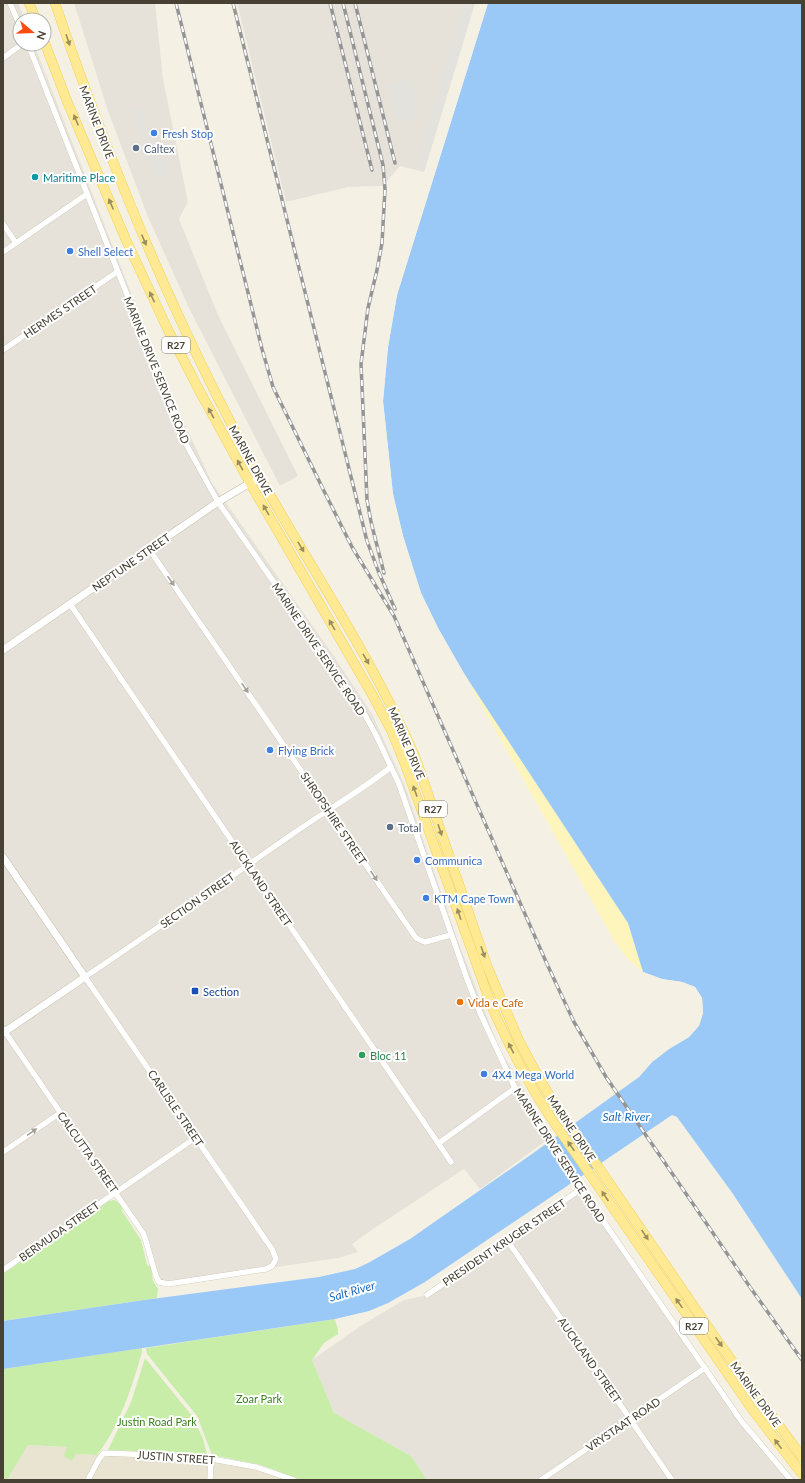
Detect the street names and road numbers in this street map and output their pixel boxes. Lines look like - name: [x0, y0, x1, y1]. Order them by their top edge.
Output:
- street label: MARINE DRIVE: [77, 84, 117, 160]
- street label: HERMES STREET: [21, 281, 100, 340]
- street label: MARINE DRIVE SERVICE ROAD: [121, 295, 193, 445]
- road number: R27: [162, 337, 190, 353]
- street label: MARINE DRIVE: [227, 423, 275, 497]
- street label: NEPTUNE STREET: [90, 530, 173, 594]
- street label: MARINE DRIVE SERVICE ROAD: [270, 580, 368, 718]
- street label: MARINE DRIVE: [386, 705, 428, 781]
- street label: SHROPSHIRE STREET: [298, 769, 370, 867]
- road number: R27: [419, 801, 447, 817]
- street label: AUCKLAND STREET: [227, 837, 295, 929]
- street label: SECTION STREET: [157, 869, 237, 930]
- street label: CARLISLE STREET: [146, 1067, 207, 1149]
- street label: MARINE DRIVE SERVICE ROAD: [512, 1085, 608, 1225]
- street label: MARINE DRIVE: [545, 1092, 599, 1164]
- street label: CALCUTTA STREET: [55, 1109, 121, 1196]
- street label: PRESIDENT KRUGER STREET: [440, 1196, 569, 1288]
- street label: BERMUDA STREET: [16, 1198, 102, 1264]
- street label: AUCKLAND STREET: [556, 1315, 625, 1406]
- road number: R27: [680, 1318, 708, 1334]
- street label: MARINE DRIVE: [728, 1359, 784, 1429]
- street label: VRYSTAAT ROAD: [583, 1394, 663, 1454]
- street label: JUSTIN STREET: [137, 1448, 216, 1466]

